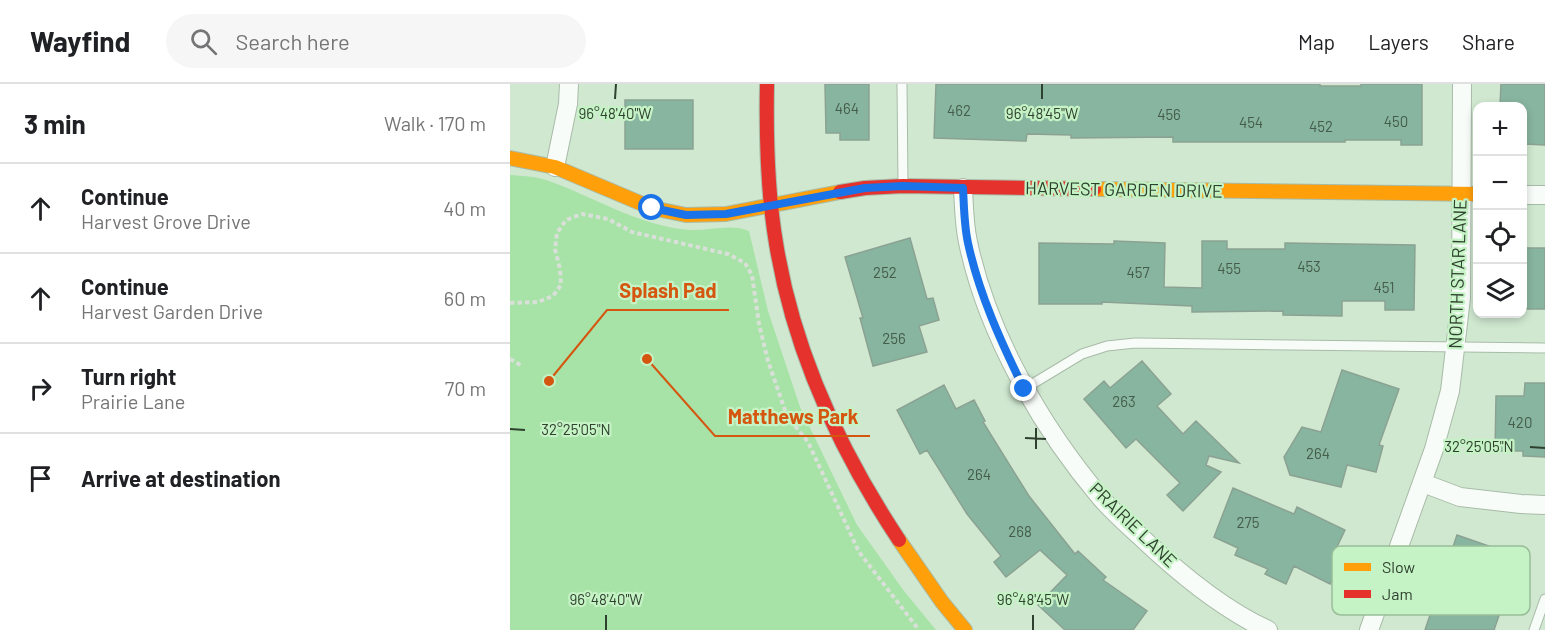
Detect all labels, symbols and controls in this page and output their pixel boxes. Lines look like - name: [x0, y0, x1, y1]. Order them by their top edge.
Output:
- search box: [166, 14, 586, 68]
- text: Wayfind: [30, 24, 130, 58]
- icon: search: [187, 25, 220, 58]
- text: Search here: [235, 28, 350, 54]
- text: Map: [1298, 29, 1335, 54]
- text: Layers: [1368, 29, 1429, 54]
- text: Share: [1462, 29, 1515, 54]
- house number: 464: [835, 99, 859, 117]
- house number: 462: [947, 101, 971, 119]
- map controls: [1473, 102, 1527, 318]
- button: +: [1473, 102, 1527, 156]
- text: 96°48'40"W: [578, 104, 652, 122]
- text: 96°48'45"W: [1006, 104, 1078, 122]
- house number: 456: [1157, 105, 1181, 123]
- text: 3 min: [24, 108, 86, 139]
- text: Walk · 170 m: [384, 111, 486, 135]
- house number: 450: [1384, 112, 1408, 130]
- house number: 454: [1239, 113, 1263, 131]
- house number: 452: [1309, 117, 1333, 135]
- button: −: [1473, 156, 1527, 210]
- street label: HARVEST GARDEN DRIVE: [1025, 176, 1223, 202]
- text: Continue: [81, 183, 169, 209]
- icon: ahead: [24, 192, 57, 225]
- route start: [638, 194, 664, 220]
- text: 40 m: [443, 196, 486, 220]
- street label: NORTH STAR LANE: [1443, 199, 1471, 349]
- text: Harvest Grove Drive: [81, 209, 251, 233]
- button: locate: [1473, 210, 1527, 264]
- house number: 453: [1297, 257, 1321, 275]
- house number: 455: [1217, 259, 1241, 277]
- house number: 252: [873, 263, 897, 281]
- house number: 457: [1126, 263, 1150, 281]
- button: layers: [1473, 264, 1527, 318]
- callout: Splash Pad: [607, 272, 729, 310]
- text: Continue: [81, 273, 169, 299]
- text: Splash Pad: [619, 278, 717, 302]
- house number: 451: [1374, 278, 1394, 296]
- icon: ahead: [24, 282, 57, 315]
- text: 60 m: [444, 286, 486, 310]
- text: Harvest Garden Drive: [81, 299, 263, 323]
- house number: 256: [882, 329, 906, 347]
- text: Turn right: [81, 363, 176, 389]
- icon: right: [24, 372, 57, 405]
- route end: [1010, 375, 1036, 401]
- text: 70 m: [445, 376, 486, 400]
- text: Prairie Lane: [81, 389, 185, 413]
- house number: 263: [1112, 392, 1136, 410]
- callout: Matthews Park: [715, 398, 870, 436]
- text: Matthews Park: [728, 404, 859, 428]
- house number: 420: [1508, 413, 1532, 431]
- text: 32°25'05"N: [541, 420, 611, 438]
- text: 32°25'05"N: [1444, 437, 1514, 455]
- house number: 264: [1306, 444, 1330, 462]
- icon: arrive: [24, 462, 57, 495]
- text: Arrive at destination: [81, 465, 280, 491]
- house number: 264: [967, 465, 991, 483]
- street label: PRAIRIE LANE: [1085, 477, 1182, 571]
- house number: 275: [1237, 513, 1259, 531]
- house number: 268: [1008, 522, 1032, 540]
- legend: [1332, 546, 1530, 615]
- text: Slow: [1382, 557, 1415, 576]
- text: Jam: [1382, 584, 1413, 603]
- text: 96°48'40"W: [569, 590, 643, 608]
- text: 96°48'45"W: [997, 590, 1069, 608]

